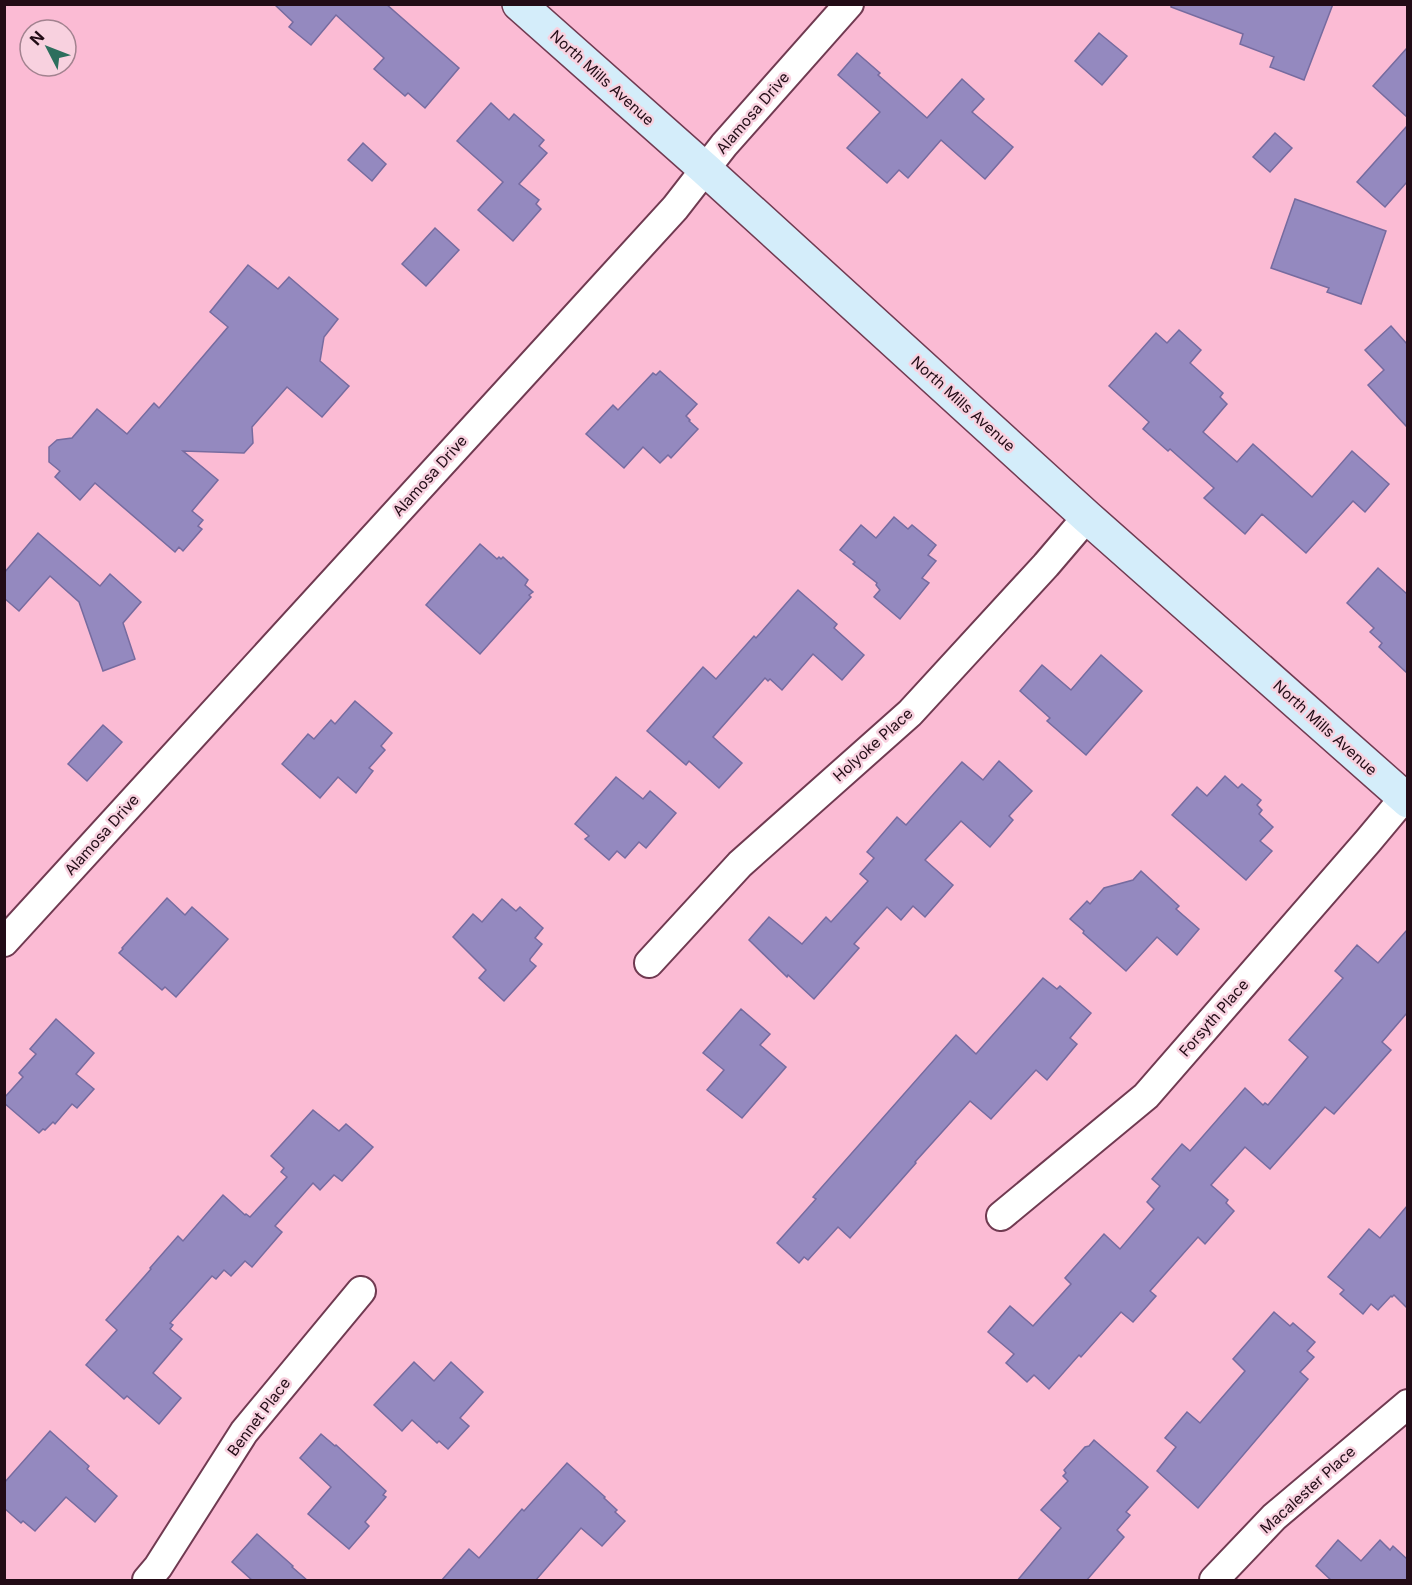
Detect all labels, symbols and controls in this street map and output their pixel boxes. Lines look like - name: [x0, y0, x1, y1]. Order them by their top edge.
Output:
- north arrow: [18, 18, 78, 78]
- street label: North Mills Avenue: [546, 26, 658, 129]
- text: N: [25, 27, 48, 49]
- street label: Alamosa Drive: [712, 68, 793, 158]
- street label: North Mills Avenue: [907, 352, 1019, 455]
- street label: Alamosa Drive: [388, 431, 471, 520]
- street label: North Mills Avenue: [1269, 676, 1381, 779]
- street label: Holyoke Place: [829, 704, 916, 785]
- street label: Alamosa Drive: [60, 790, 143, 879]
- street label: Forsyth Place: [1175, 975, 1252, 1060]
- street label: Bennet Place: [223, 1374, 294, 1460]
- street label: Macalester Place: [1256, 1442, 1359, 1537]

